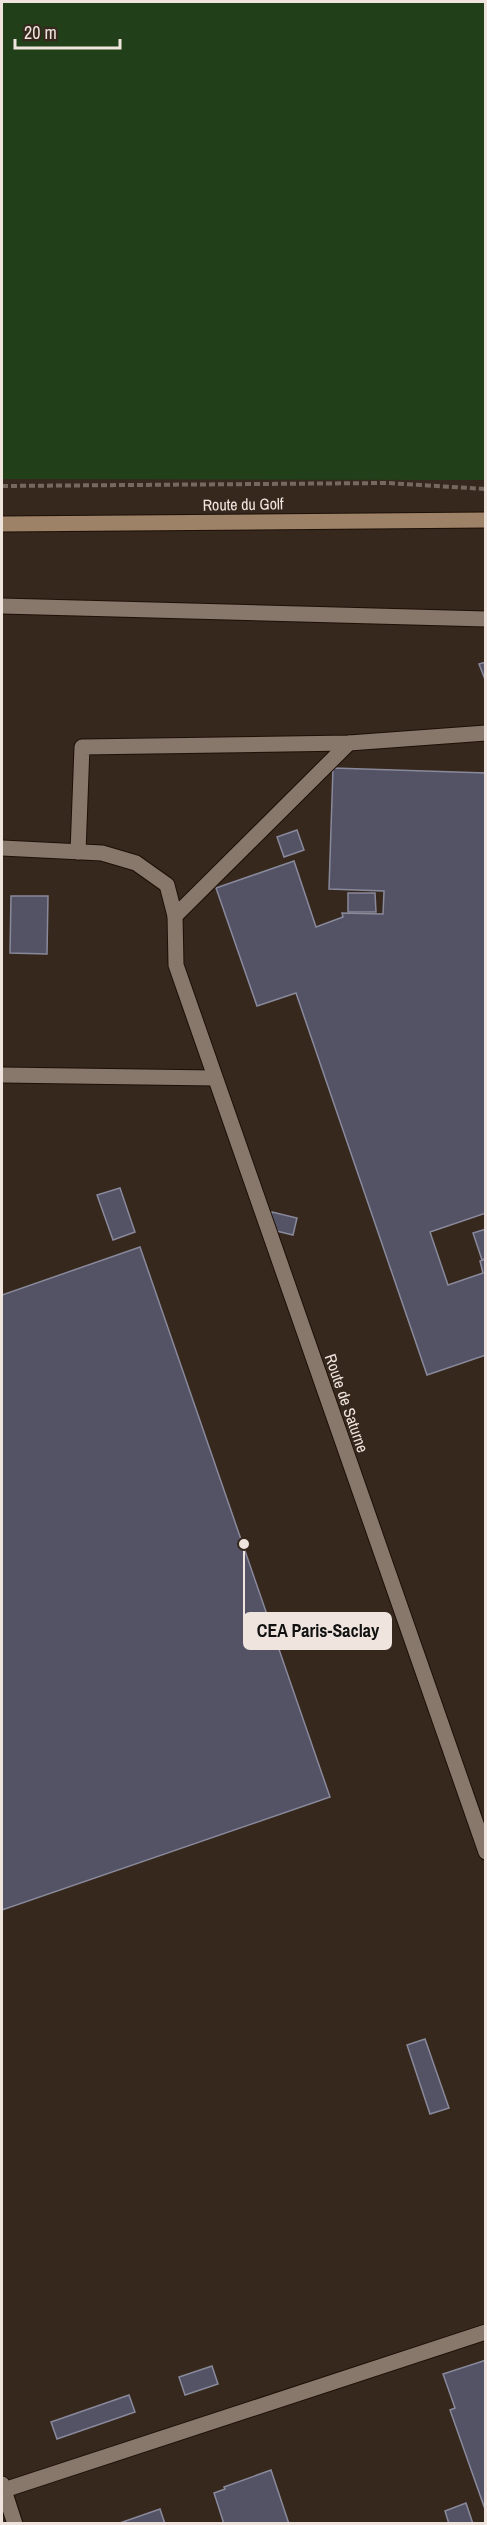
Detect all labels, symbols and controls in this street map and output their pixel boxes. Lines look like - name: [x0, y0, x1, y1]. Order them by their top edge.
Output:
- scale bar: [15, 12, 120, 50]
- text: 20 m: [24, 20, 57, 45]
- street label: Route du Golf: [202, 492, 284, 516]
- street label: Route de Saturne: [320, 1351, 374, 1455]
- callout: CEA Paris-Saclay: [244, 1613, 391, 1649]
- text: CEA Paris-Saclay: [257, 1618, 380, 1643]

